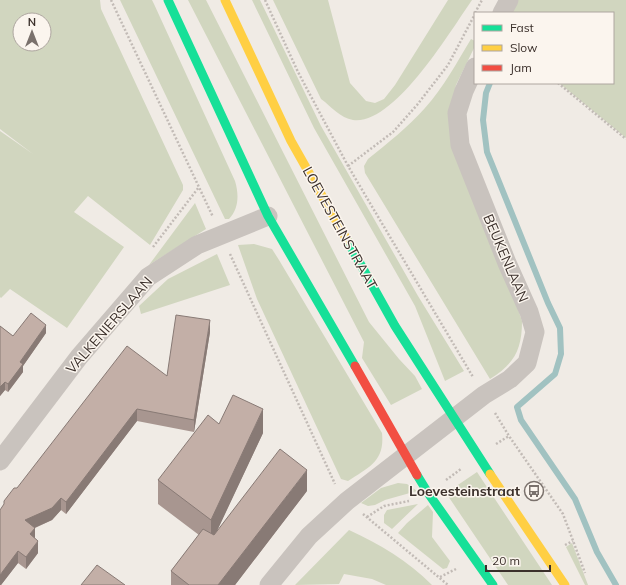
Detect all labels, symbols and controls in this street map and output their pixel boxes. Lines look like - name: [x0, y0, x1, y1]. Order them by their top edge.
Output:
- north arrow: [12, 12, 52, 52]
- legend: [474, 12, 614, 84]
- text: N: [28, 15, 36, 29]
- text: Fast: [510, 20, 534, 35]
- text: Slow: [510, 40, 538, 55]
- text: Jam: [510, 60, 532, 75]
- street label: LOEVESTEINSTRAAT: [299, 163, 382, 293]
- street label: BEUKENLAAN: [479, 211, 533, 305]
- street label: VALKENIERSLAAN: [62, 273, 156, 377]
- bus stop icon: Loevesteinstraat: [523, 480, 545, 502]
- place label: Loevesteinstraat: [409, 482, 521, 500]
- scale bar: [486, 547, 550, 573]
- text: 20 m: [492, 553, 520, 568]

